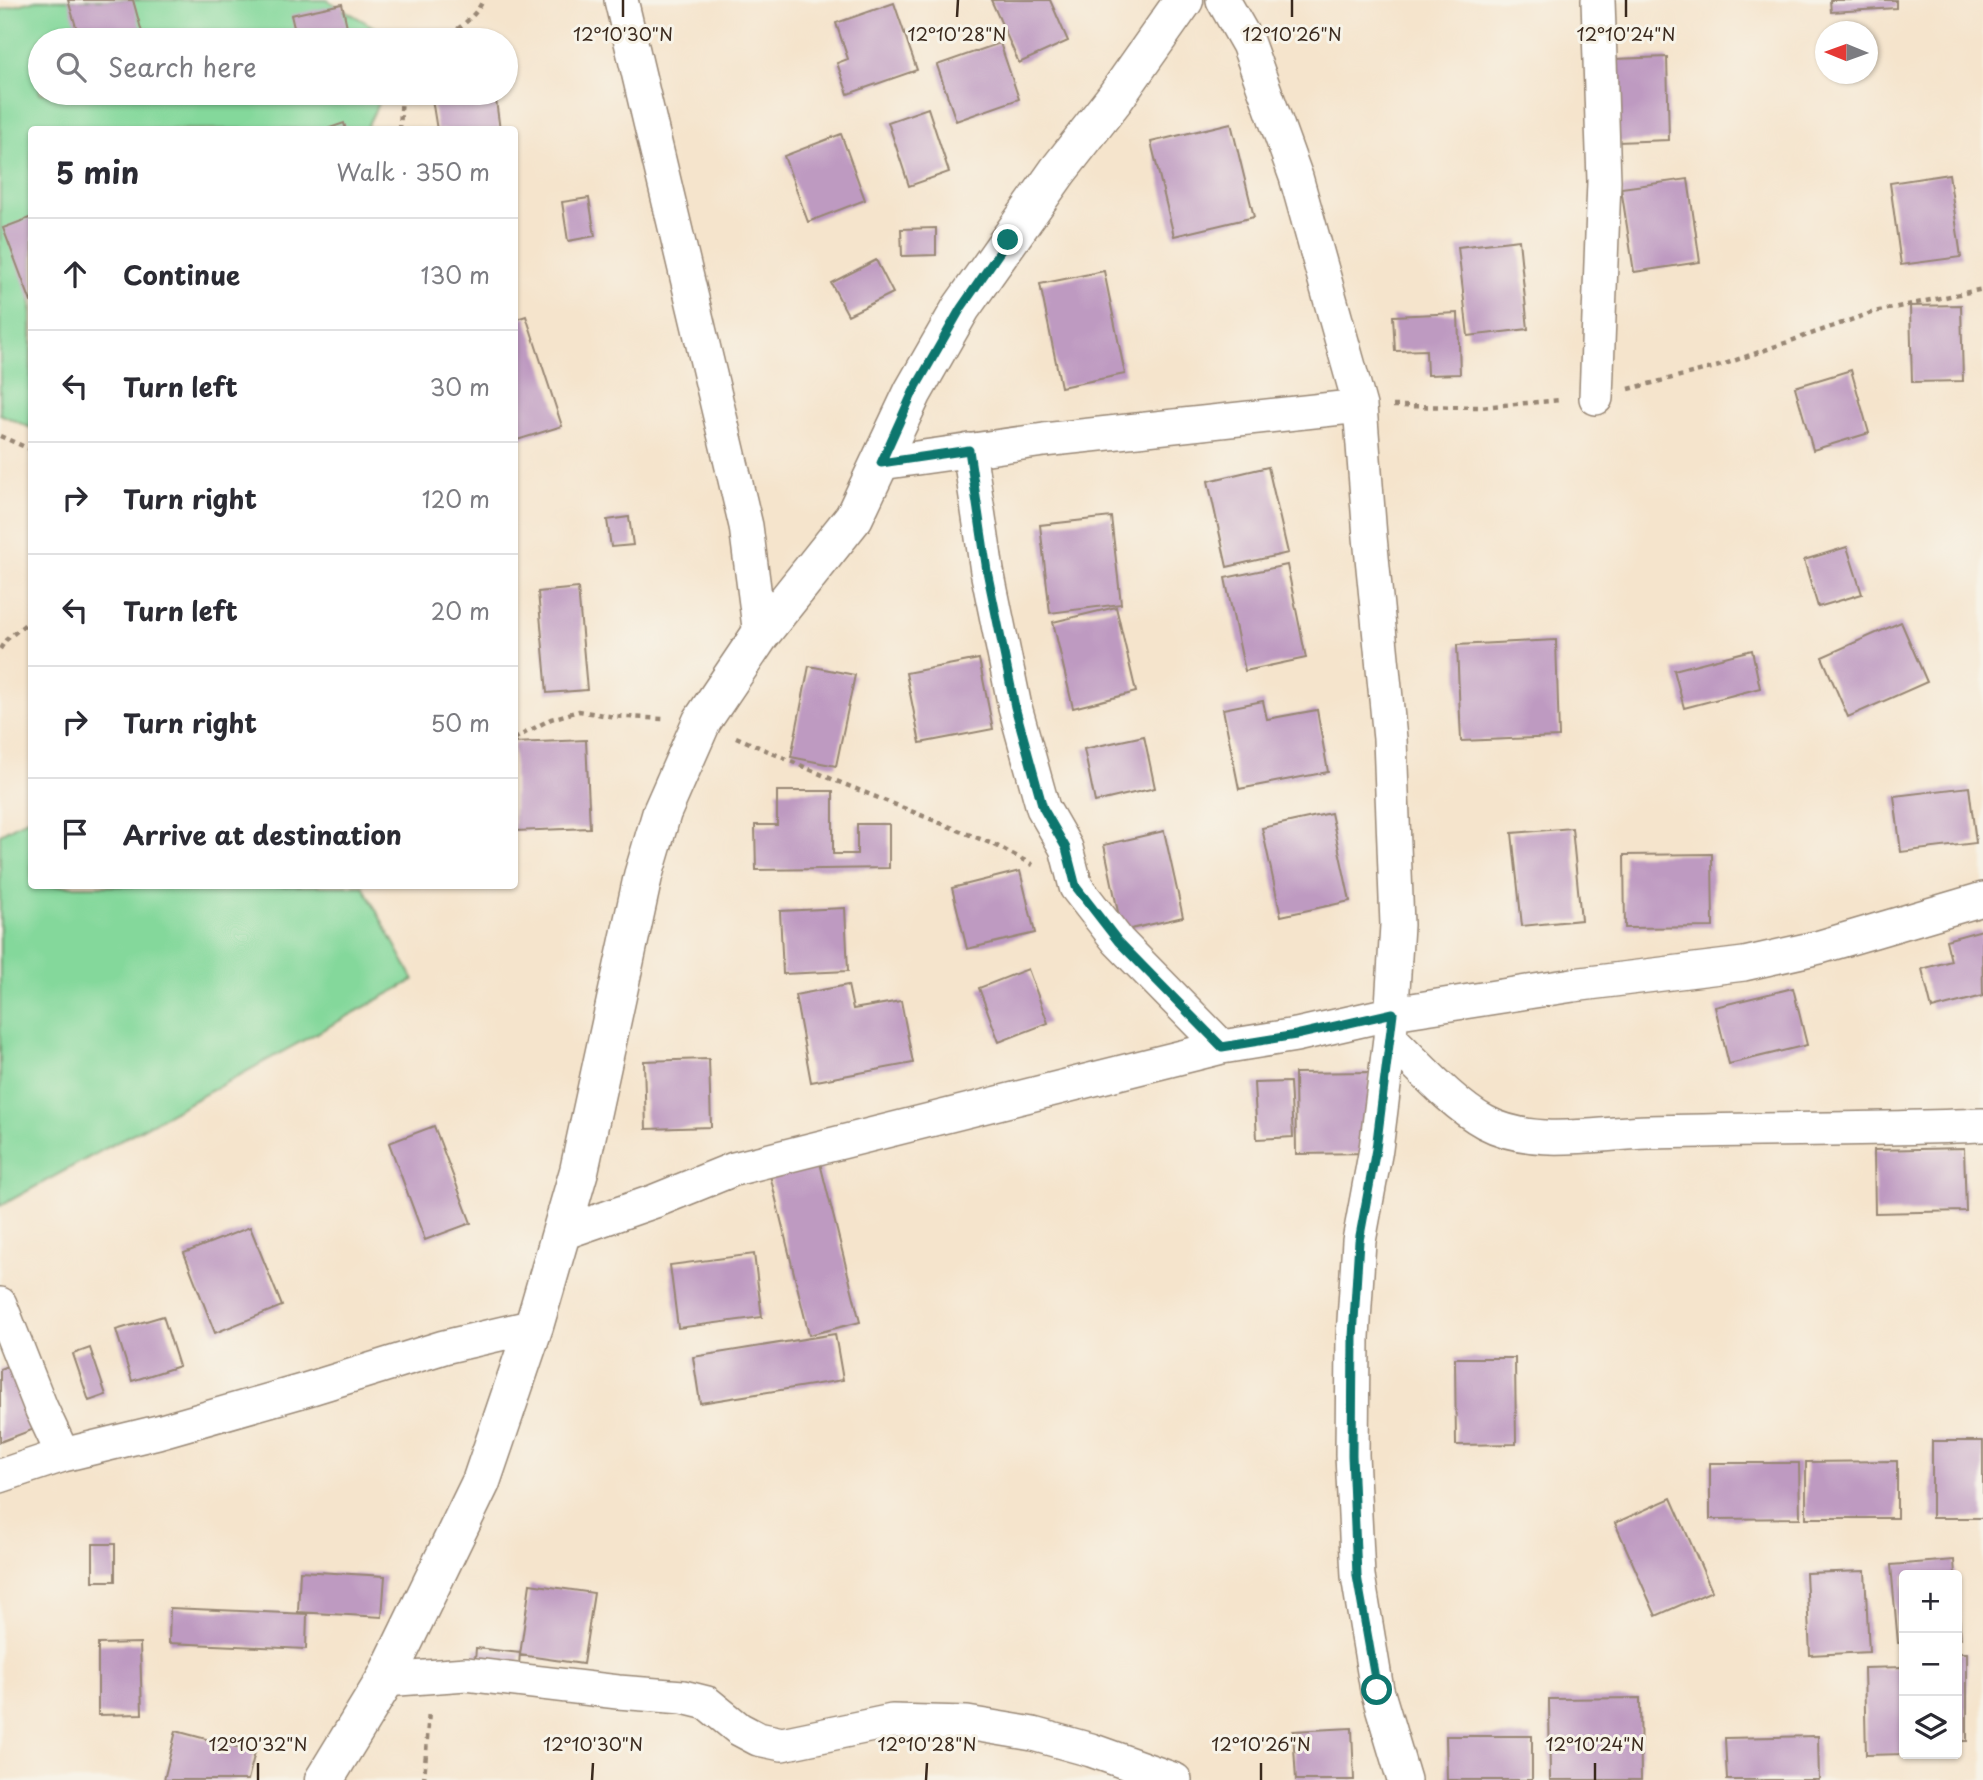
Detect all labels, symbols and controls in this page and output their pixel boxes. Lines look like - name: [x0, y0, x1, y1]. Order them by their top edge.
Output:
- text: 12°10'30"N: [573, 20, 673, 47]
- text: 12°10'28"N: [907, 20, 1007, 47]
- text: 12°10'26"N: [1242, 20, 1342, 47]
- text: 12°10'24"N: [1576, 20, 1676, 47]
- north arrow: [1815, 21, 1878, 84]
- search box: [28, 28, 518, 105]
- text: Search here: [108, 47, 257, 86]
- icon: search: [52, 48, 90, 86]
- text: 5 min: [56, 149, 139, 194]
- text: Walk · 350 m: [337, 154, 490, 189]
- route end: [992, 224, 1023, 255]
- icon: ahead: [56, 255, 94, 293]
- text: Continue: [123, 255, 240, 294]
- text: 130 m: [420, 257, 490, 292]
- icon: left: [56, 367, 94, 405]
- text: Turn left: [123, 367, 238, 406]
- text: 30 m: [429, 369, 490, 404]
- icon: right: [56, 479, 94, 517]
- text: Turn right: [123, 479, 257, 518]
- text: 120 m: [422, 481, 490, 516]
- icon: left: [56, 591, 94, 629]
- text: Turn left: [123, 591, 238, 630]
- text: 20 m: [431, 593, 490, 628]
- icon: right: [56, 703, 94, 741]
- text: Turn right: [123, 703, 257, 742]
- text: 50 m: [430, 705, 490, 740]
- icon: arrive: [56, 815, 94, 853]
- text: Arrive at destination: [123, 815, 402, 854]
- map controls: [1899, 1570, 1962, 1759]
- button: +: [1899, 1570, 1962, 1633]
- button: −: [1899, 1633, 1962, 1696]
- route start: [1361, 1674, 1392, 1705]
- button: layers: [1899, 1696, 1962, 1759]
- text: 12°10'32"N: [208, 1730, 308, 1757]
- text: 12°10'30"N: [543, 1730, 643, 1757]
- text: 12°10'28"N: [877, 1730, 977, 1757]
- text: 12°10'26"N: [1211, 1730, 1311, 1757]
- text: 12°10'24"N: [1545, 1730, 1645, 1757]

